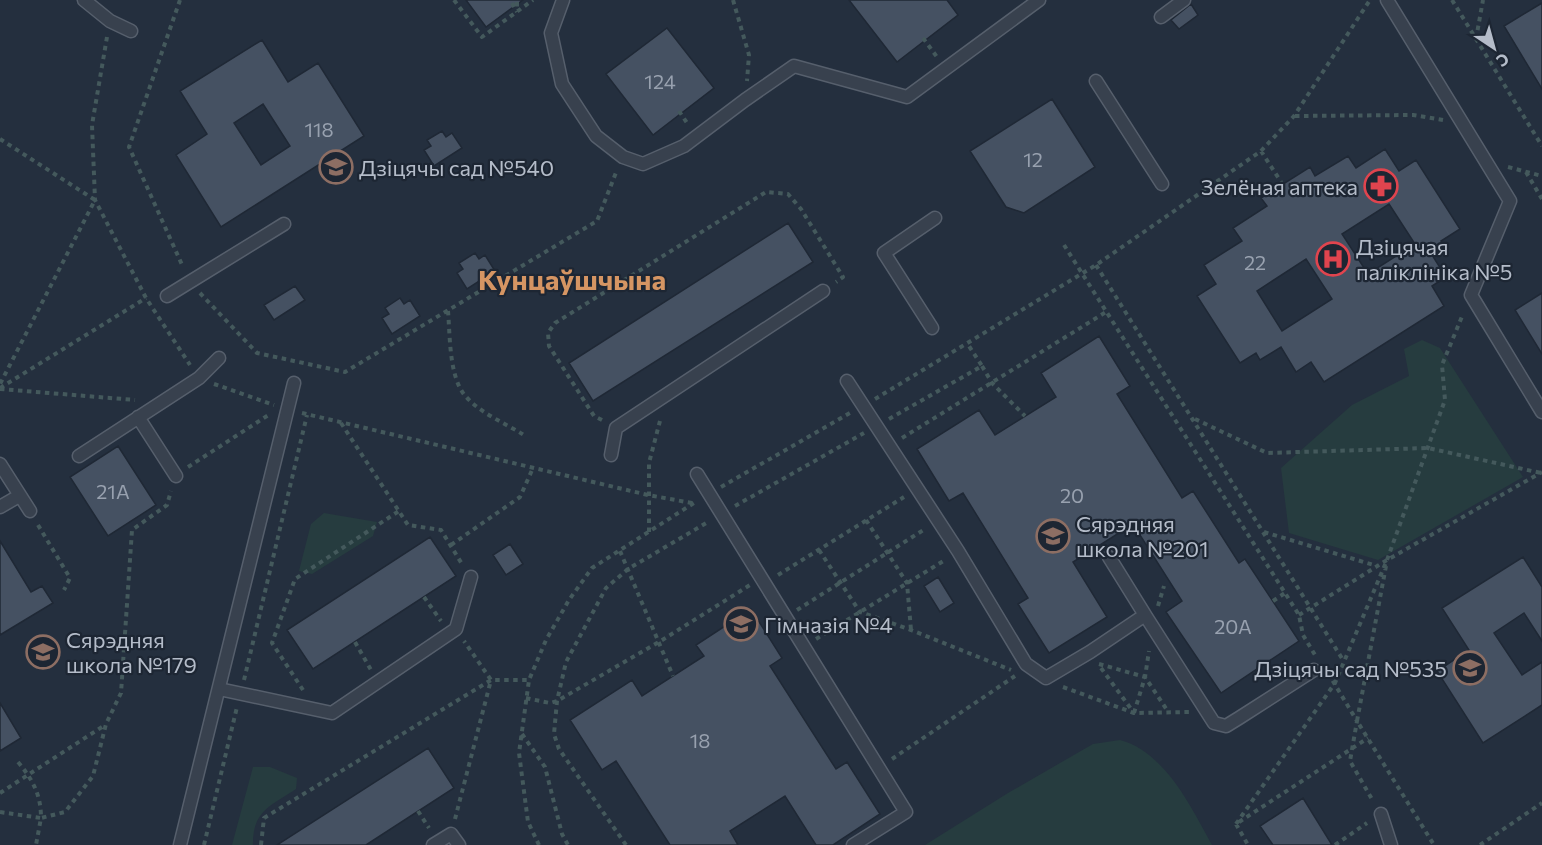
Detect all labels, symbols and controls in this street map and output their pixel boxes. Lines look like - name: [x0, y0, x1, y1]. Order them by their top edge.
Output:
- north arrow: [1464, 18, 1524, 78]
- text: С: [1493, 50, 1513, 71]
- house number: 124: [644, 69, 676, 93]
- house number: 118: [304, 117, 334, 141]
- house number: 12: [1023, 147, 1043, 171]
- school or university icon: Дзіцячы сад №540: [318, 149, 354, 185]
- place label: Дзіцячы сад №540: [359, 154, 554, 181]
- pharmacy icon: Зелёная аптека: [1363, 168, 1399, 204]
- place label: Зелёная аптека: [1201, 173, 1358, 200]
- place label: Дзіцячая паліклініка №5: [1356, 233, 1512, 285]
- hospital icon: Дзіцячая паліклініка №5: [1315, 241, 1351, 277]
- house number: 22: [1244, 250, 1266, 274]
- district label: Кунцаўшчына: [478, 262, 666, 296]
- house number: 21А: [96, 479, 130, 503]
- house number: 20: [1060, 483, 1084, 507]
- place label: Сярэдняя школа №201: [1076, 510, 1209, 562]
- school or university icon: Сярэдняя школа №201: [1035, 518, 1071, 554]
- school or university icon: Гімназія №4: [723, 606, 759, 642]
- place label: Гімназія №4: [764, 611, 893, 638]
- house number: 20А: [1214, 614, 1252, 638]
- place label: Сярэдняя школа №179: [66, 626, 197, 678]
- school or university icon: Сярэдняя школа №179: [25, 634, 61, 670]
- school or university icon: Дзіцячы сад №535: [1452, 650, 1488, 686]
- place label: Дзіцячы сад №535: [1254, 655, 1447, 682]
- house number: 18: [690, 728, 710, 752]

